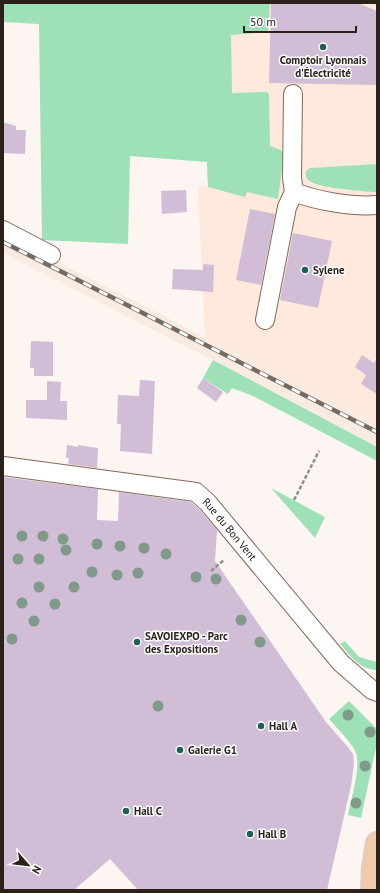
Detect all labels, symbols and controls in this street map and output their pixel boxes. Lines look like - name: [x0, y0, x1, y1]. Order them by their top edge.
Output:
- scale bar: [244, 8, 356, 34]
- text: 50 m: [250, 14, 276, 29]
- marker: Comptoir Lyonnais d'Électricité: [318, 42, 328, 52]
- place label: Comptoir Lyonnais d'Électricité: [280, 53, 367, 80]
- place label: Sylene: [313, 263, 345, 277]
- marker: Sylene: [300, 265, 310, 275]
- street label: Rue du Bon Vent: [200, 495, 260, 564]
- place label: SAVOIEXPO - Parc des Expositions: [145, 629, 228, 656]
- marker: SAVOIEXPO - Parc des Expositions: [132, 637, 142, 647]
- place label: Hall A: [269, 719, 297, 733]
- marker: Hall A: [256, 721, 266, 731]
- place label: Galerie G1: [188, 743, 237, 757]
- marker: Galerie G1: [175, 745, 185, 755]
- place label: Hall C: [134, 804, 162, 818]
- marker: Hall C: [121, 806, 131, 816]
- place label: Hall B: [258, 827, 287, 841]
- marker: Hall B: [245, 829, 255, 839]
- north arrow: [8, 845, 48, 885]
- text: N: [29, 863, 45, 876]

